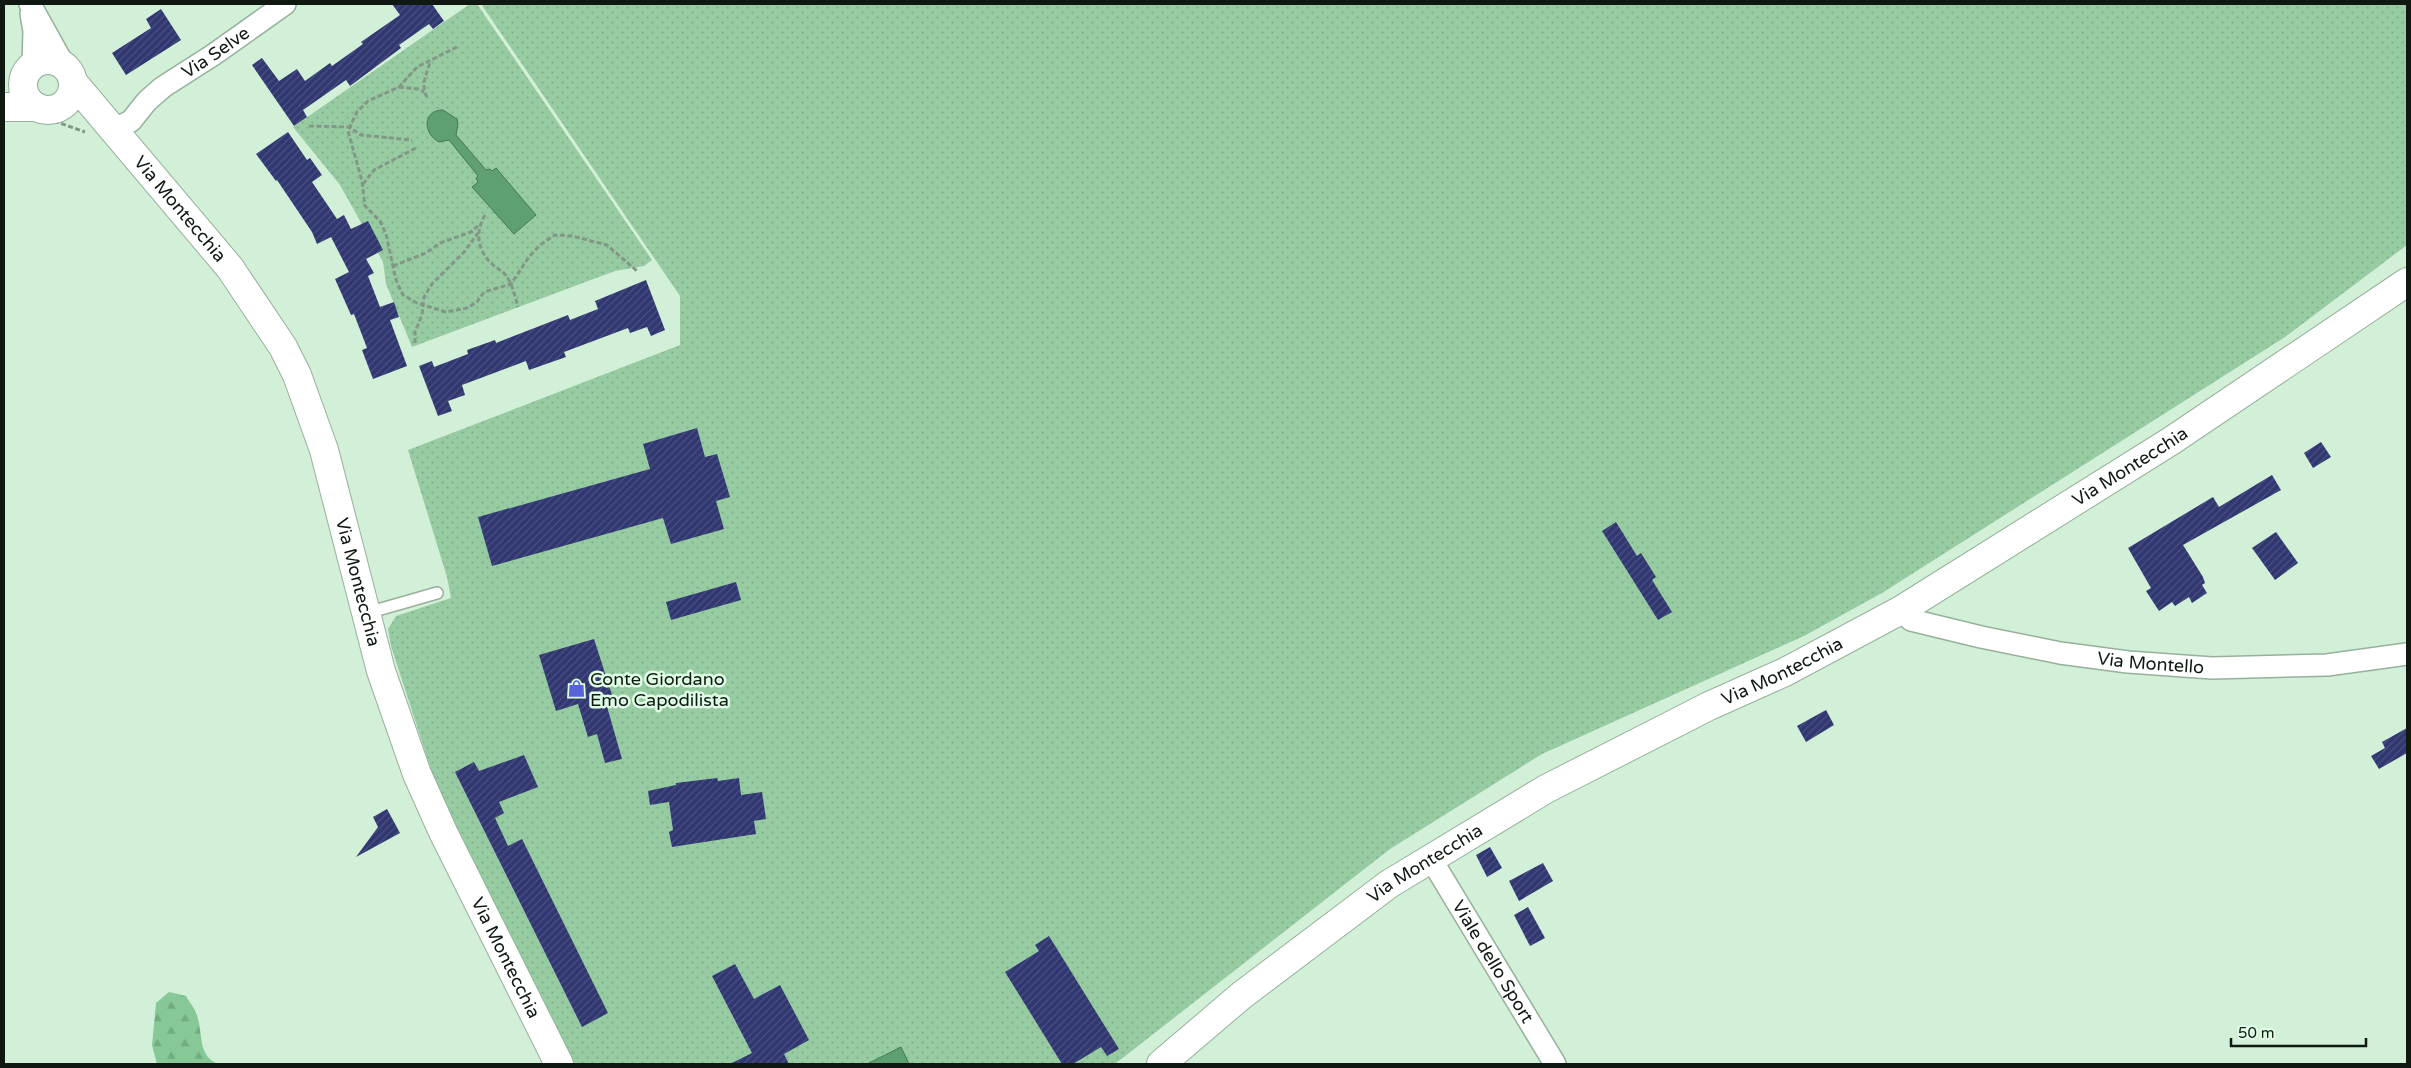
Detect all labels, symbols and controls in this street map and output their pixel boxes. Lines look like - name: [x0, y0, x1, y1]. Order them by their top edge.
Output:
- street label: Via Selve: [178, 22, 254, 83]
- street label: Via Montecchia: [129, 151, 231, 266]
- street label: Via Montecchia: [2068, 422, 2192, 511]
- street label: Via Montecchia: [331, 515, 385, 649]
- street label: Via Montecchia: [1718, 632, 1846, 710]
- street label: Via Montello: [2096, 647, 2205, 678]
- place label: Conte Giordano Emo Capodilista: [590, 668, 729, 711]
- shop icon: Conte Giordano Emo Capodilista: [566, 679, 586, 699]
- street label: Via Montecchia: [1363, 819, 1487, 908]
- street label: Via Montecchia: [466, 894, 545, 1022]
- street label: Viale dello Sport: [1448, 896, 1539, 1027]
- scale bar: [2231, 1016, 2366, 1048]
- text: 50 m: [2238, 1024, 2275, 1042]

